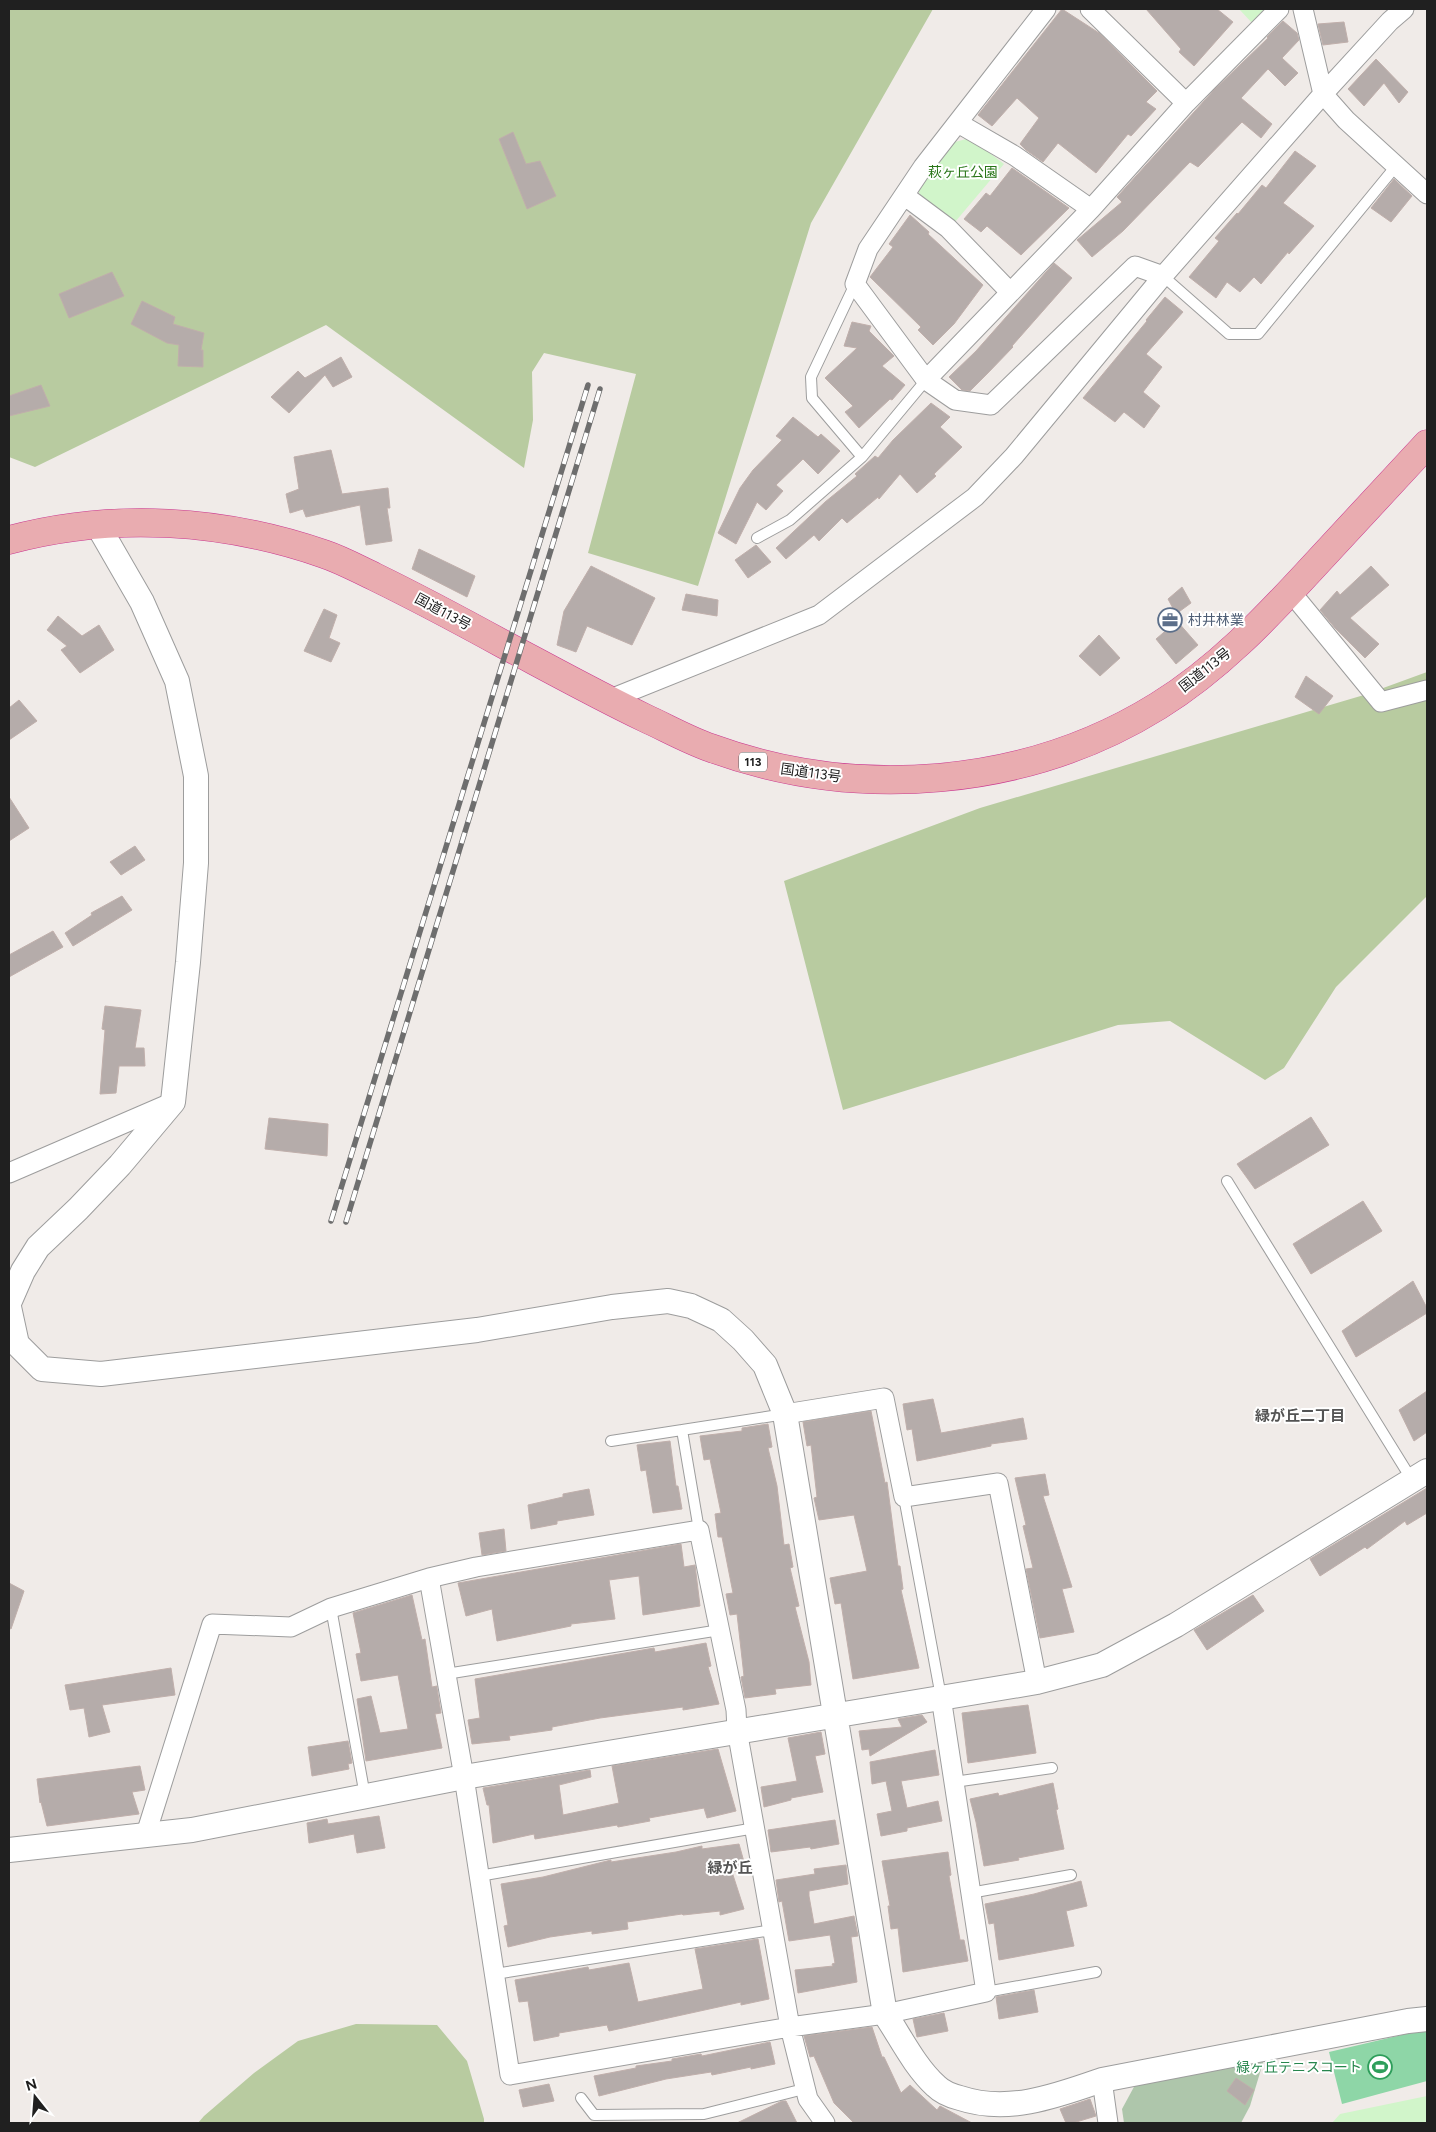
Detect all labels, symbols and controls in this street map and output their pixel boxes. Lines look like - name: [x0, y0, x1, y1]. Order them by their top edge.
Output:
- park label: 萩ヶ丘公園: [928, 164, 998, 181]
- street label: 国道113号: [412, 590, 474, 634]
- office icon: 村井林業: [1157, 607, 1183, 633]
- place label: 村井林業: [1188, 612, 1244, 629]
- street label: 国道113号: [1176, 644, 1234, 696]
- road number: 113: [739, 752, 767, 772]
- street label: 国道113号: [780, 760, 842, 786]
- district label: 緑が丘二丁目: [1255, 1407, 1345, 1425]
- district label: 緑が丘: [707, 1859, 753, 1877]
- sports icon: 緑ヶ丘テニスコート: [1367, 2054, 1393, 2080]
- place label: 緑ヶ丘テニスコート: [1236, 2059, 1362, 2076]
- north arrow: [10, 2072, 60, 2122]
- text: N: [24, 2075, 39, 2095]

